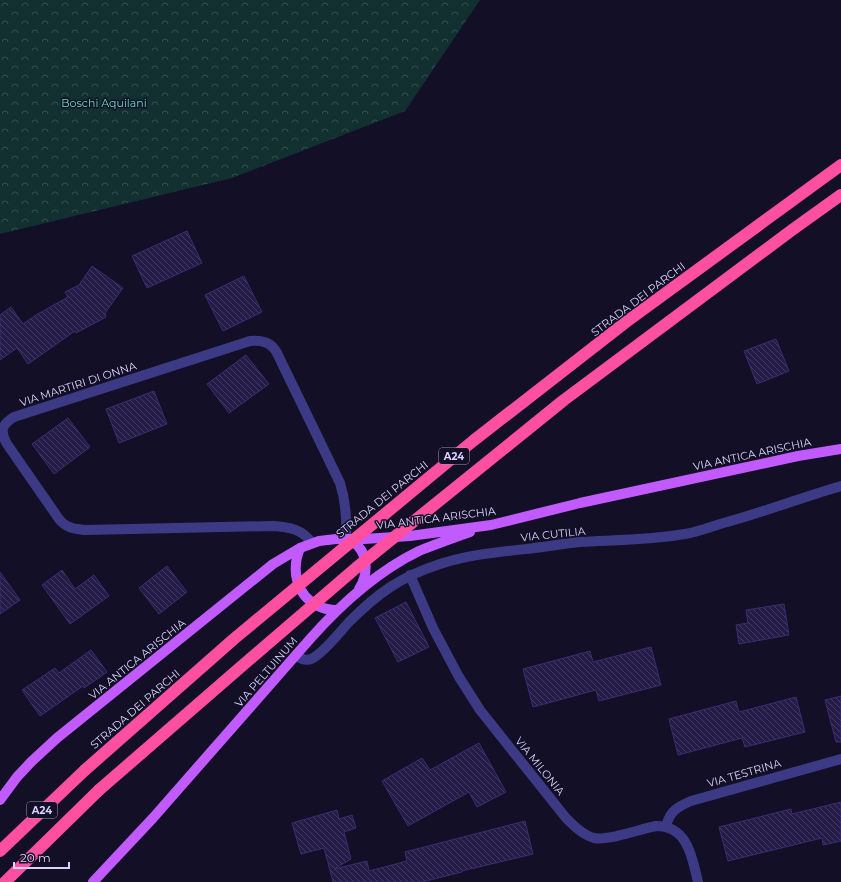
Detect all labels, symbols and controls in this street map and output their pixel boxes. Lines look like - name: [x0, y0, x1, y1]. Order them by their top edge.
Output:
- park label: Boschi Aquilani: [61, 96, 147, 110]
- street label: STRADA DEI PARCHI: [588, 259, 688, 339]
- street label: VIA MARTIRI DI ONNA: [18, 358, 138, 409]
- street label: VIA ANTICA ARISCHIA: [692, 435, 812, 473]
- road number: A24: [439, 448, 469, 464]
- street label: STRADA DEI PARCHI: [333, 458, 431, 540]
- street label: VIA ANTICA ARISCHIA: [375, 504, 497, 532]
- street label: VIA CUTILIA: [520, 524, 586, 544]
- street label: VIA ANTICA ARISCHIA: [86, 616, 188, 702]
- street label: VIA PELTUINUM: [232, 634, 300, 710]
- street label: STRADA DEI PARCHI: [87, 666, 183, 752]
- street label: VIA MILONIA: [512, 734, 568, 798]
- street label: VIA TESTRINA: [705, 756, 783, 790]
- road number: A24: [27, 802, 57, 818]
- scale bar: [14, 844, 69, 870]
- text: 20 m: [20, 850, 51, 865]

